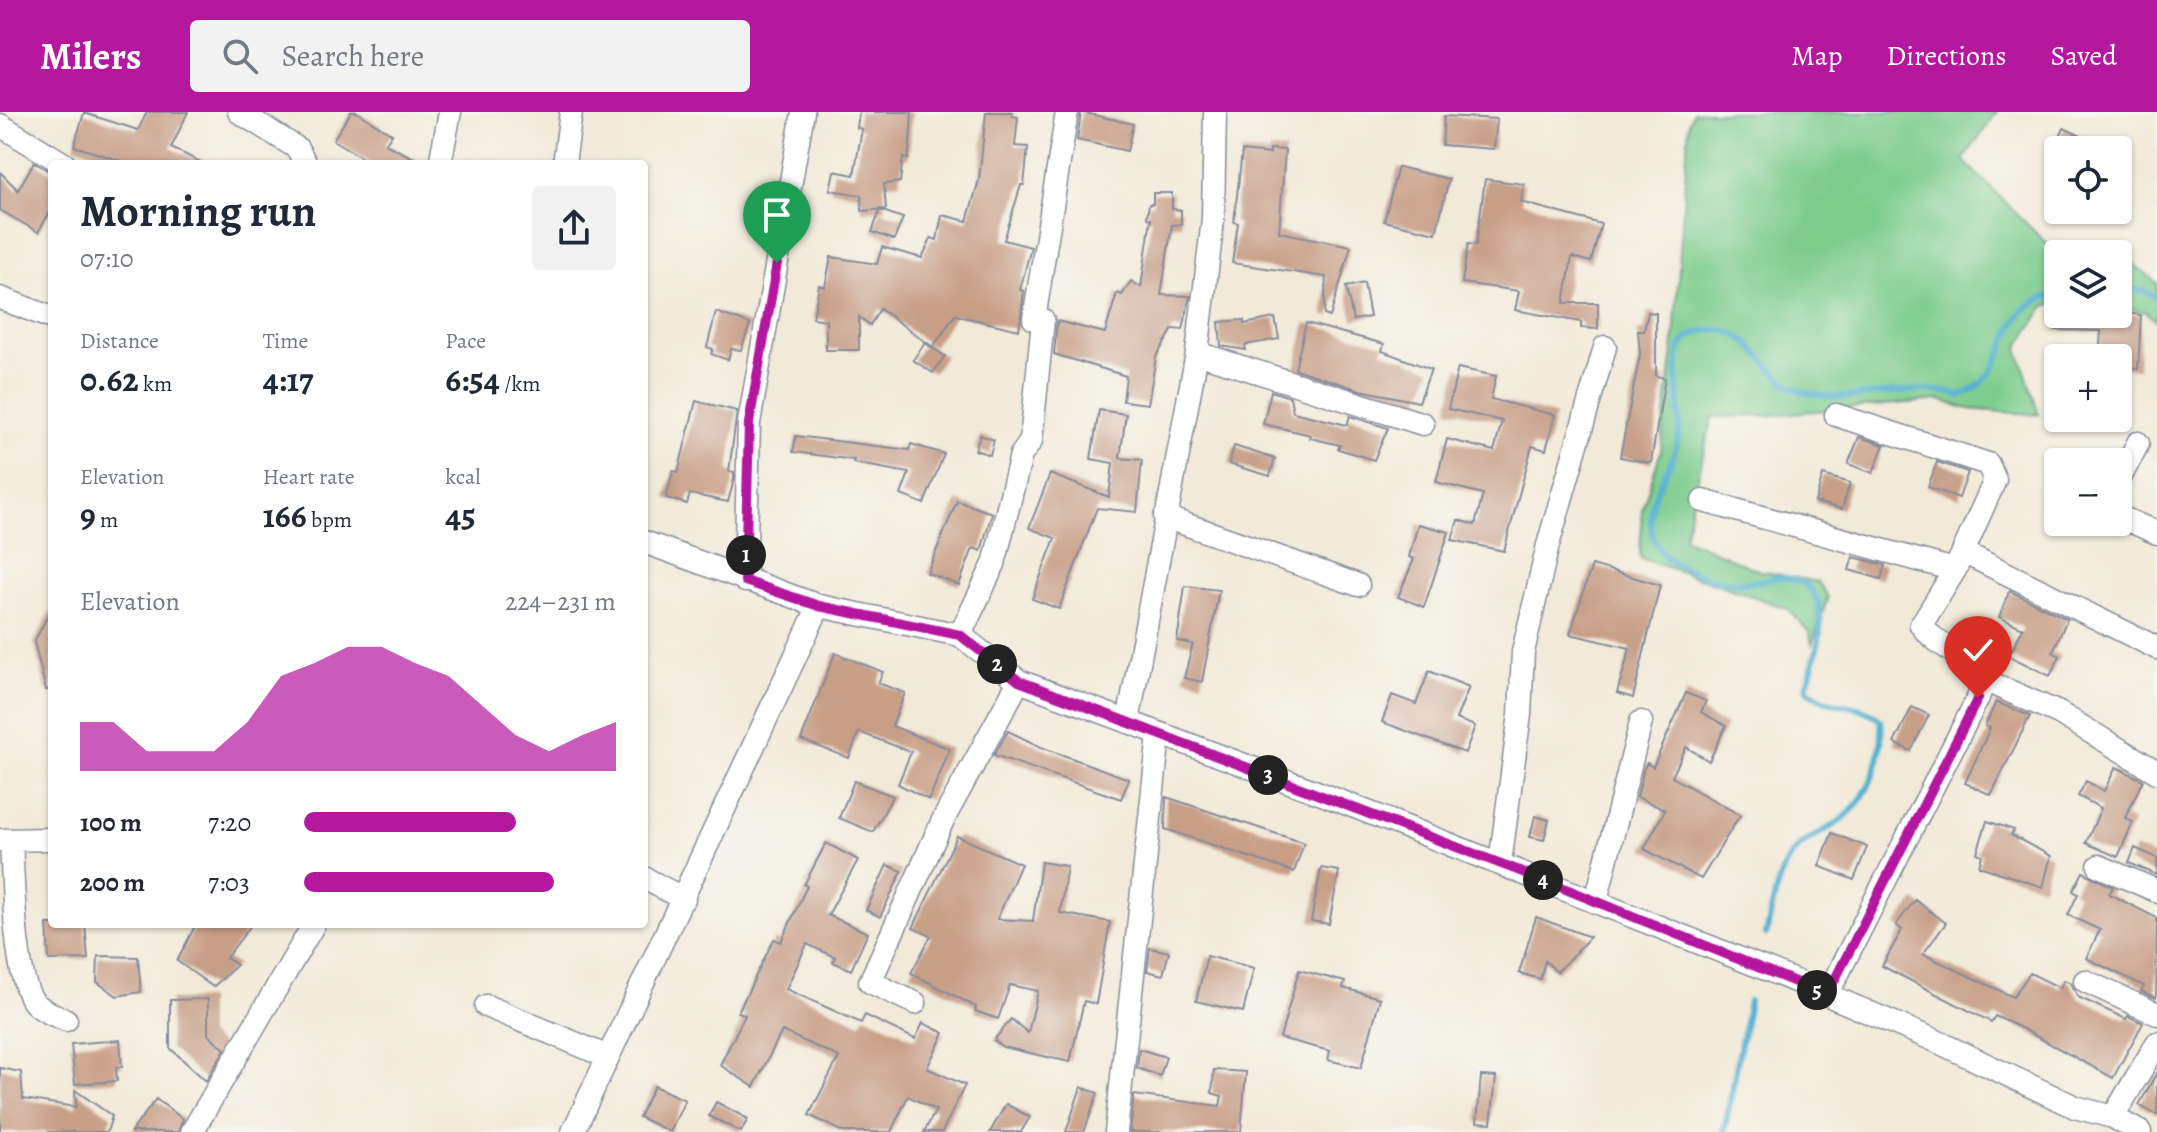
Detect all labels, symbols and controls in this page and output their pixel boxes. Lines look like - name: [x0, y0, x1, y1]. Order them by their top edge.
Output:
- search box: [190, 20, 750, 92]
- text: Milers: [40, 30, 142, 82]
- icon: search: [218, 34, 262, 78]
- text: Search here: [282, 36, 424, 76]
- text: Map: [1791, 37, 1842, 75]
- text: Directions: [1886, 37, 2007, 75]
- text: Saved: [2051, 37, 2117, 75]
- map controls: [2044, 136, 2132, 536]
- button: locate: [2044, 136, 2132, 224]
- text: Morning run: [80, 181, 316, 241]
- pin: [743, 181, 811, 263]
- button: share: [532, 186, 616, 270]
- icon: arrive: [755, 193, 799, 237]
- button: layers: [2044, 240, 2132, 328]
- text: 07:10: [80, 241, 134, 276]
- text: Distance: [80, 326, 159, 356]
- text: Time: [263, 326, 308, 356]
- text: Pace: [445, 326, 486, 356]
- button: +: [2044, 344, 2132, 432]
- text: 0.62: [80, 356, 139, 403]
- text: 4:17: [263, 356, 313, 403]
- text: 6:54: [445, 356, 500, 403]
- text: km: [139, 369, 172, 399]
- text: /km: [500, 369, 541, 399]
- button: −: [2044, 448, 2132, 536]
- text: Elevation: [80, 462, 164, 492]
- text: Heart rate: [263, 462, 355, 492]
- text: kcal: [445, 462, 481, 492]
- text: 9: [80, 492, 96, 539]
- text: 166: [263, 492, 307, 539]
- text: 45: [445, 492, 476, 539]
- text: m: [96, 505, 118, 535]
- text: bpm: [307, 505, 352, 535]
- pin: 1: [726, 535, 766, 575]
- text: 1: [742, 540, 750, 570]
- text: Elevation: [80, 584, 180, 619]
- text: 224–231 m: [505, 584, 616, 619]
- pin: [1944, 616, 2012, 698]
- icon: check: [1956, 628, 2000, 672]
- pin: 2: [977, 644, 1017, 684]
- text: 2: [992, 649, 1002, 679]
- pin: 3: [1248, 755, 1288, 795]
- text: 3: [1263, 760, 1273, 790]
- text: 100 m: [80, 805, 142, 840]
- text: 7:20: [208, 805, 251, 840]
- pin: 4: [1523, 860, 1563, 900]
- text: 200 m: [80, 865, 145, 900]
- text: 7:03: [208, 865, 250, 900]
- text: 4: [1538, 865, 1548, 895]
- pin: 5: [1797, 970, 1837, 1010]
- text: 5: [1812, 975, 1822, 1005]

